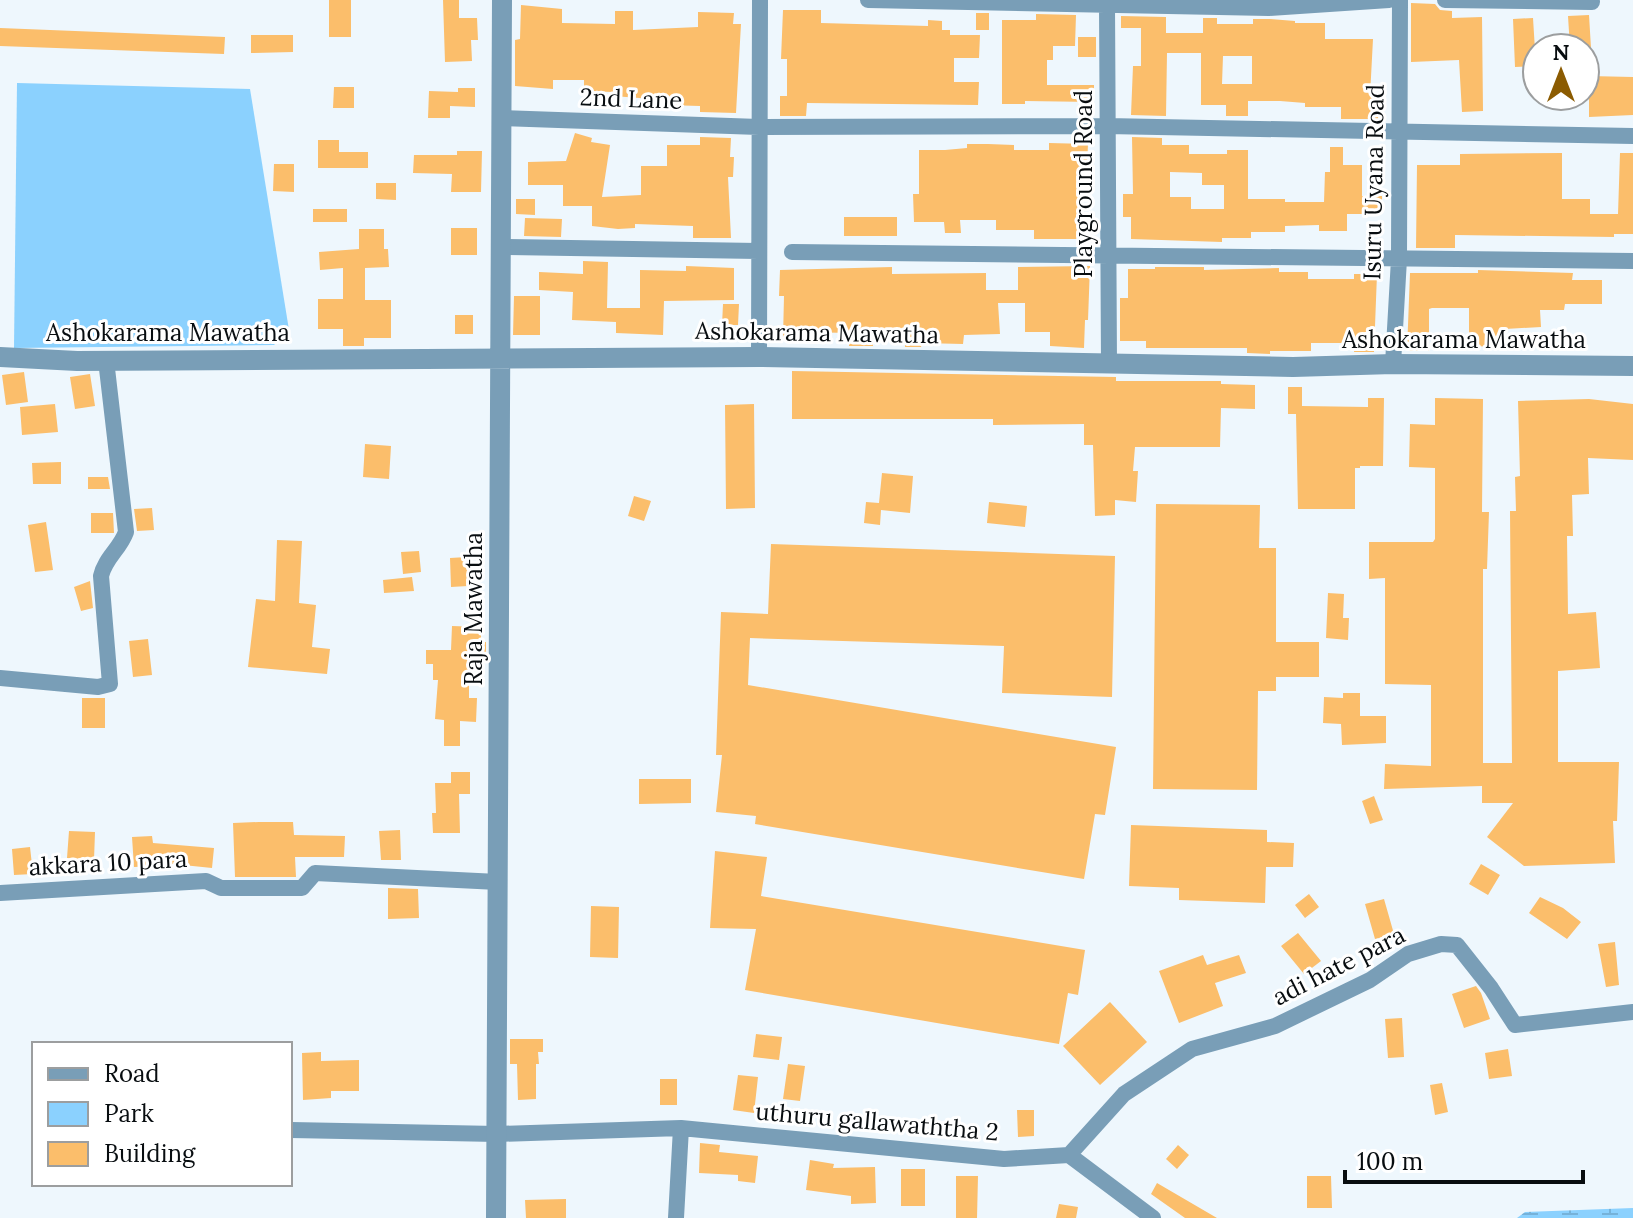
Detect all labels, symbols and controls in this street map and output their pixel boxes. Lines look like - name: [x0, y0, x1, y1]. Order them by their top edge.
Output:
- north arrow: [1521, 32, 1601, 112]
- text: N: [1552, 38, 1570, 66]
- street label: 2nd Lane: [579, 81, 683, 116]
- street label: Isuru Uyana Road: [1356, 84, 1391, 280]
- street label: Playground Road: [1068, 90, 1099, 278]
- street label: Ashokarama Mawatha: [694, 315, 939, 350]
- street label: Ashokarama Mawatha: [45, 317, 290, 348]
- street label: Ashokarama Mawatha: [1341, 324, 1586, 355]
- street label: Raja Mawatha: [458, 532, 489, 686]
- street label: akkara 10 para: [28, 843, 188, 882]
- street label: adi hate para: [1267, 919, 1410, 1012]
- legend: [32, 1042, 292, 1186]
- text: Road: [104, 1058, 160, 1089]
- street label: uthuru gallawaththa 2: [754, 1095, 1000, 1148]
- text: Park: [104, 1098, 154, 1129]
- scale bar: [1345, 1134, 1583, 1184]
- text: Building: [104, 1138, 196, 1169]
- text: 100 m: [1357, 1146, 1423, 1177]

